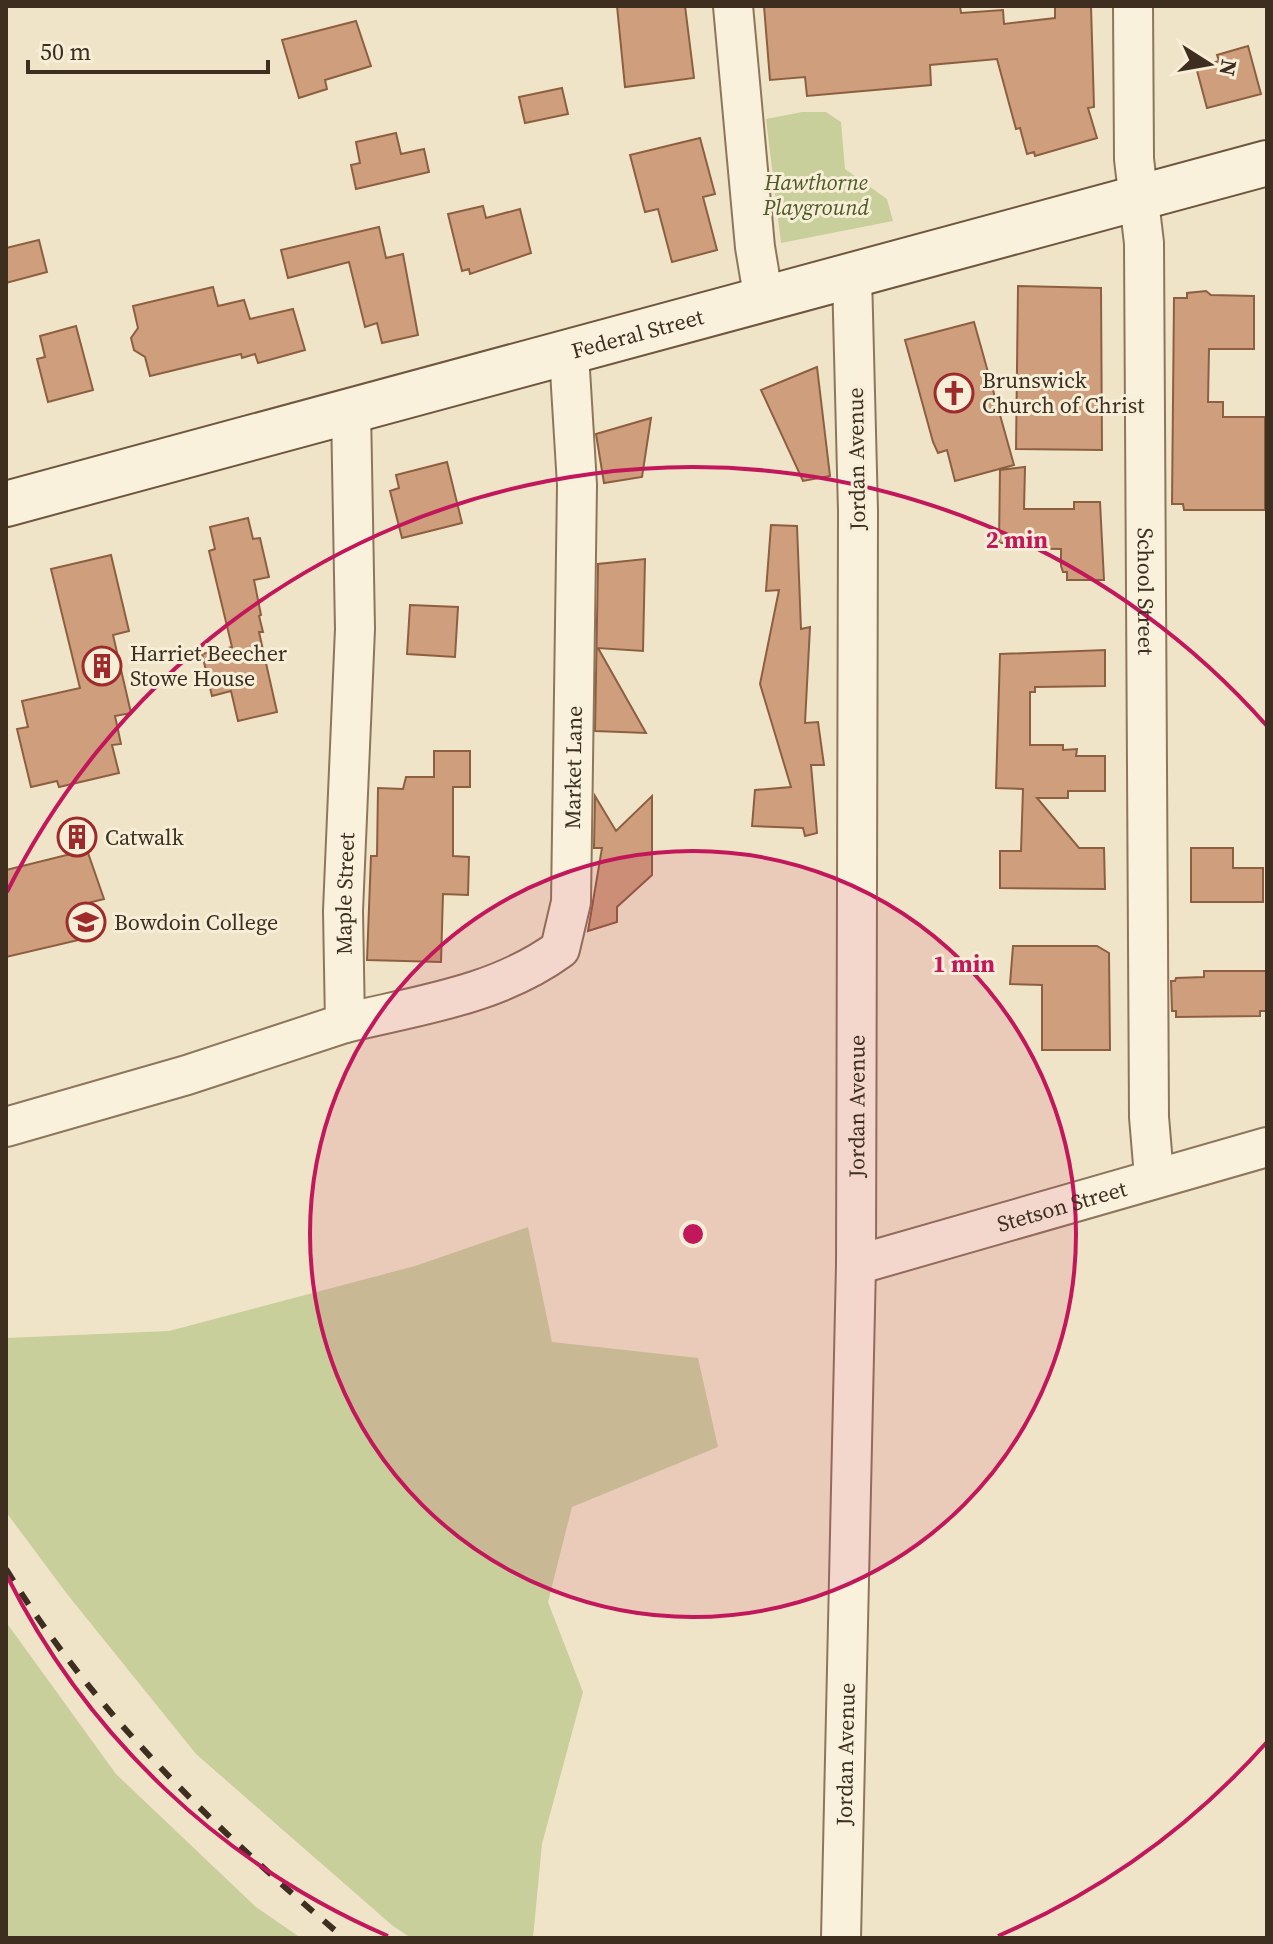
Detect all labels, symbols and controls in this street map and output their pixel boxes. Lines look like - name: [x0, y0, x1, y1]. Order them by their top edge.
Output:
- scale bar: [28, 24, 268, 74]
- north arrow: [1169, 24, 1249, 104]
- text: 50 m: [40, 35, 91, 68]
- text: N: [1212, 57, 1245, 79]
- park label: Hawthorne Playground: [762, 167, 870, 222]
- street label: Federal Street: [568, 301, 708, 365]
- place label: Brunswick Church of Christ: [982, 365, 1145, 420]
- church icon: Brunswick Church of Christ: [933, 372, 975, 414]
- street label: Jordan Avenue: [840, 387, 872, 532]
- text: 2 min: [986, 523, 1048, 556]
- street label: School Street: [1131, 528, 1161, 656]
- place label: Harriet Beecher Stowe House: [130, 638, 288, 693]
- building icon: Harriet Beecher Stowe House: [81, 645, 123, 687]
- street label: Market Lane: [557, 705, 589, 829]
- building icon: Catwalk: [56, 816, 98, 858]
- place label: Catwalk: [105, 822, 185, 852]
- street label: Maple Street: [328, 831, 361, 955]
- school or university icon: Bowdoin College: [65, 901, 107, 943]
- place label: Bowdoin College: [114, 907, 278, 937]
- text: 1 min: [933, 947, 995, 980]
- street label: Jordan Avenue: [841, 1035, 872, 1179]
- street label: Stetson Street: [993, 1173, 1131, 1239]
- centre of rings: [679, 1220, 707, 1248]
- street label: Jordan Avenue: [828, 1682, 862, 1827]

